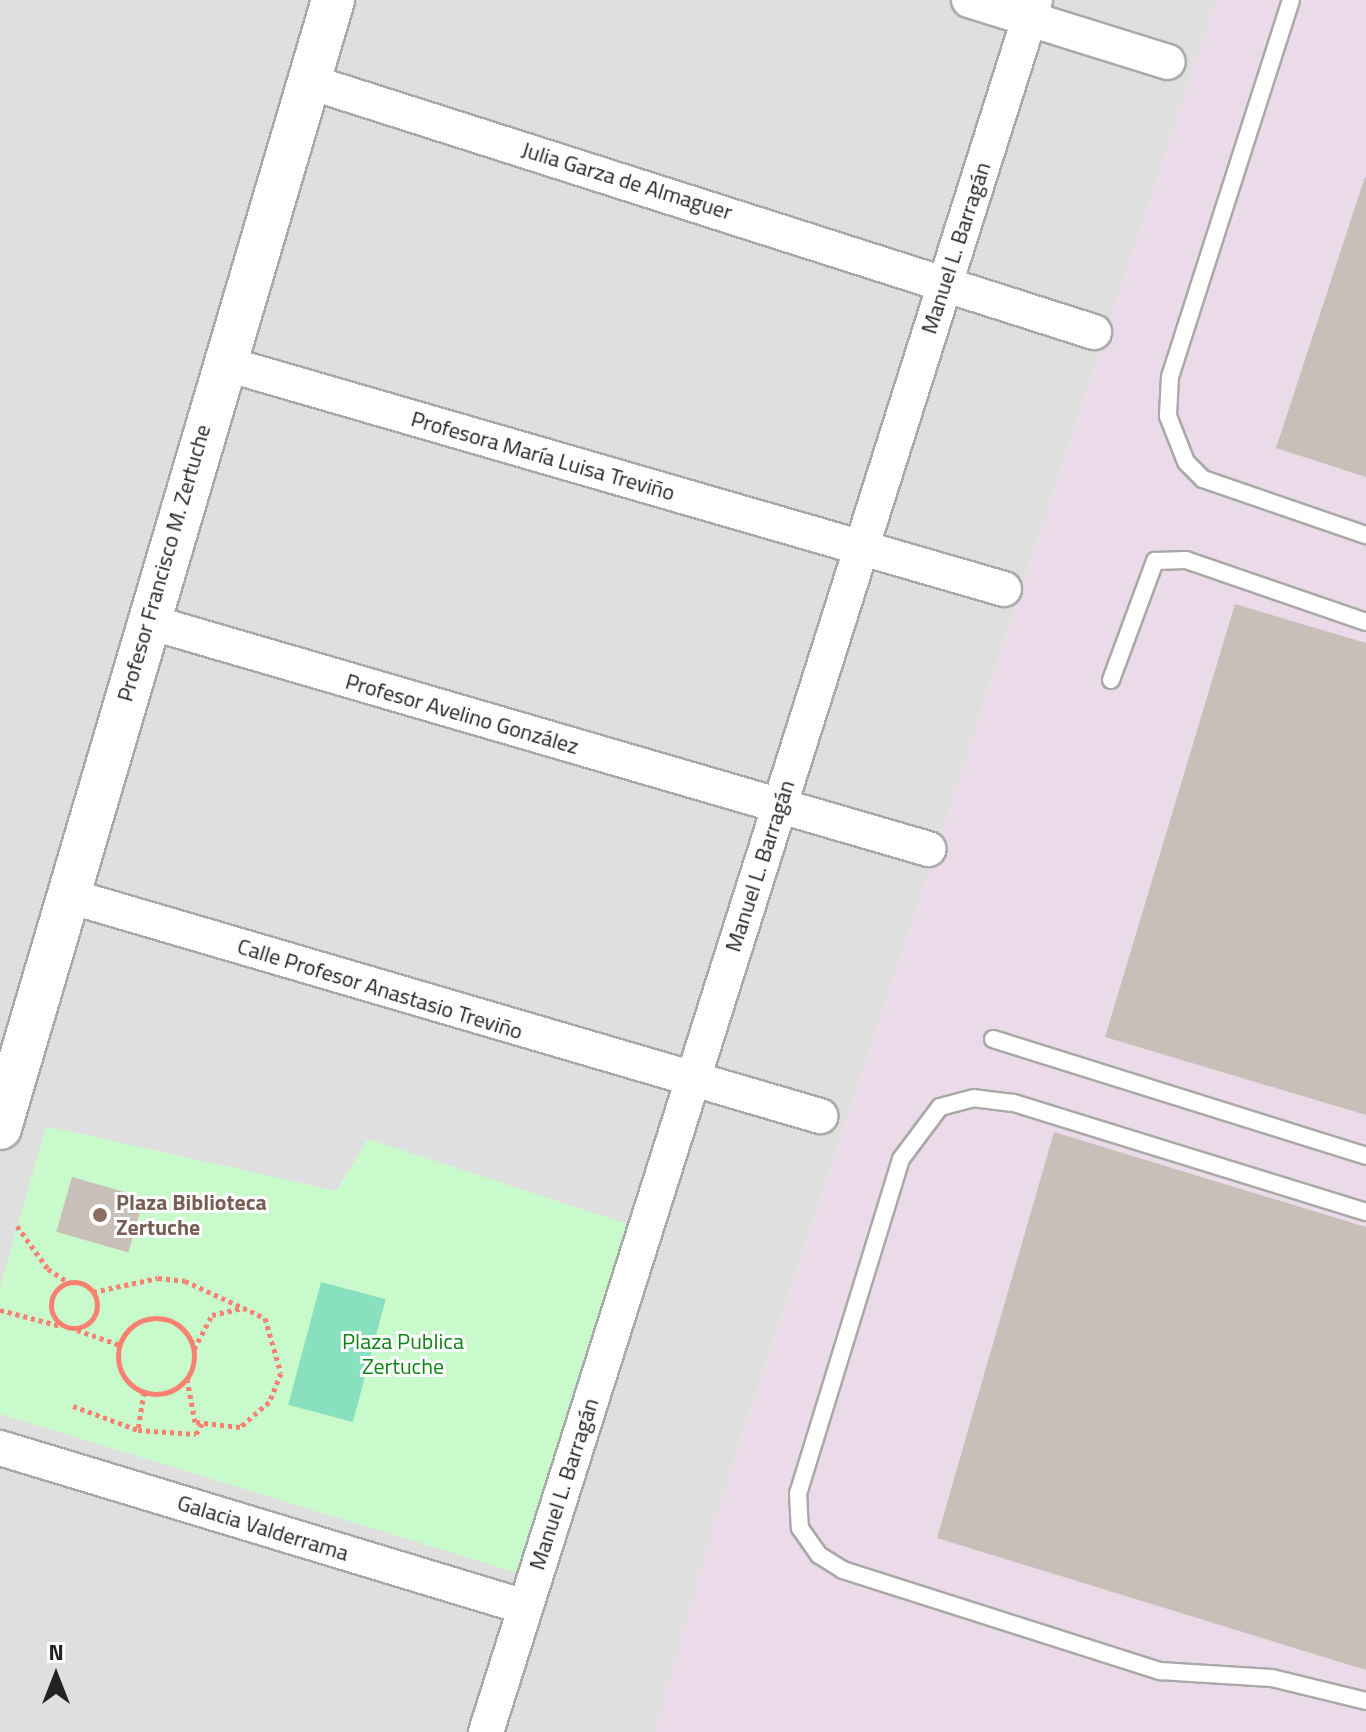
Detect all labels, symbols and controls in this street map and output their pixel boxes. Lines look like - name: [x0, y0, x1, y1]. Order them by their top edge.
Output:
- street label: Julia Garza de Almaguer: [519, 136, 735, 226]
- street label: Manuel L. Barragán: [916, 159, 996, 337]
- street label: Profesora María Luisa Treviño: [408, 406, 678, 506]
- street label: Profesor Francisco M. Zertuche: [112, 421, 216, 705]
- street label: Profesor Avelino González: [342, 668, 582, 760]
- street label: Manuel L. Barragán: [720, 777, 800, 955]
- street label: Calle Profesor Anastasio Treviño: [234, 933, 526, 1045]
- place label: Plaza Biblioteca Zertuche: [116, 1189, 267, 1240]
- marker: Plaza Biblioteca Zertuche: [91, 1206, 109, 1224]
- park label: Plaza Publica Zertuche: [342, 1328, 464, 1380]
- street label: Manuel L. Barragán: [524, 1395, 604, 1573]
- street label: Galacia Valderrama: [174, 1489, 352, 1567]
- text: N: [48, 1635, 64, 1669]
- north arrow: [16, 1636, 96, 1716]

